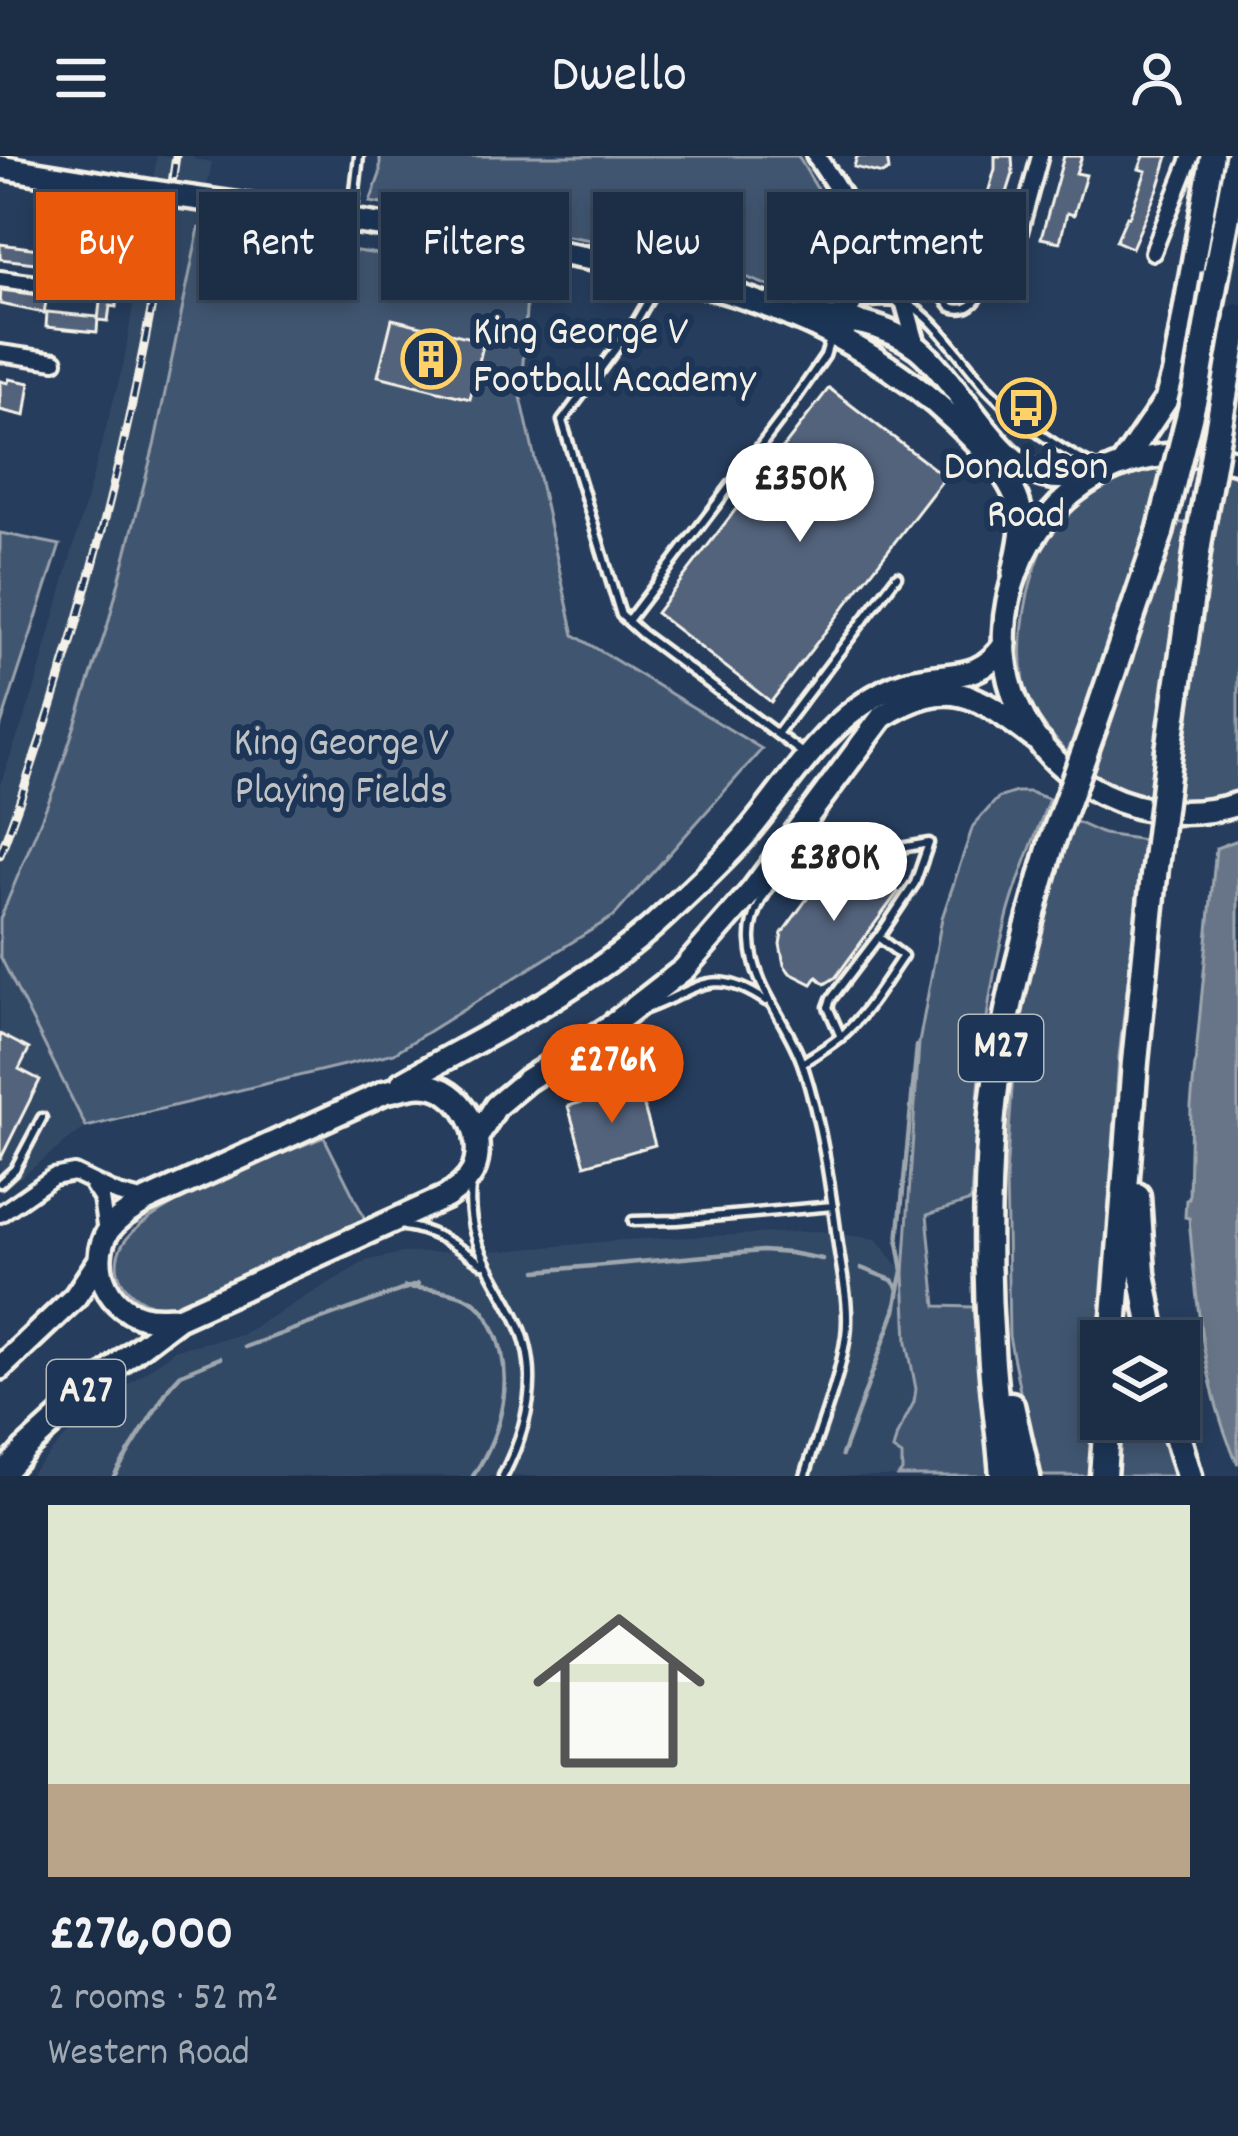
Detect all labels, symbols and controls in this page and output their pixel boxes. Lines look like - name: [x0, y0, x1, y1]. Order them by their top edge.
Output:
- text: Dwello: [551, 40, 687, 117]
- icon: menu: [48, 45, 114, 111]
- icon: person: [1124, 45, 1190, 111]
- chip: Buy: [36, 192, 175, 300]
- chip: Rent: [199, 192, 357, 300]
- chip: Filters: [381, 192, 569, 300]
- chip: New: [593, 192, 743, 300]
- chip: Apartment: [767, 192, 1026, 300]
- place label: King George V Football Academy: [473, 305, 757, 413]
- building icon: King George V Football Academy: [400, 328, 462, 390]
- bus stop icon: Donaldson Road: [995, 377, 1057, 439]
- place label: Donaldson Road: [944, 440, 1108, 548]
- pin: £350K: [716, 443, 884, 545]
- text: £350K: [753, 454, 847, 509]
- park label: King George V Playing Fields: [233, 716, 449, 824]
- pin: £380K: [750, 822, 918, 924]
- text: £380K: [788, 833, 880, 888]
- road number: M27: [959, 1015, 1043, 1081]
- pin: £276K: [528, 1024, 696, 1126]
- text: £276K: [568, 1035, 656, 1090]
- map controls: [1080, 1320, 1200, 1440]
- button: layers: [1080, 1320, 1200, 1440]
- road number: A27: [47, 1360, 125, 1426]
- icon: home: [511, 1583, 727, 1799]
- text: £276,000: [48, 1901, 233, 1973]
- text: 2 rooms · 52 m²: [48, 1973, 278, 2028]
- text: Western Road: [48, 2028, 250, 2083]

